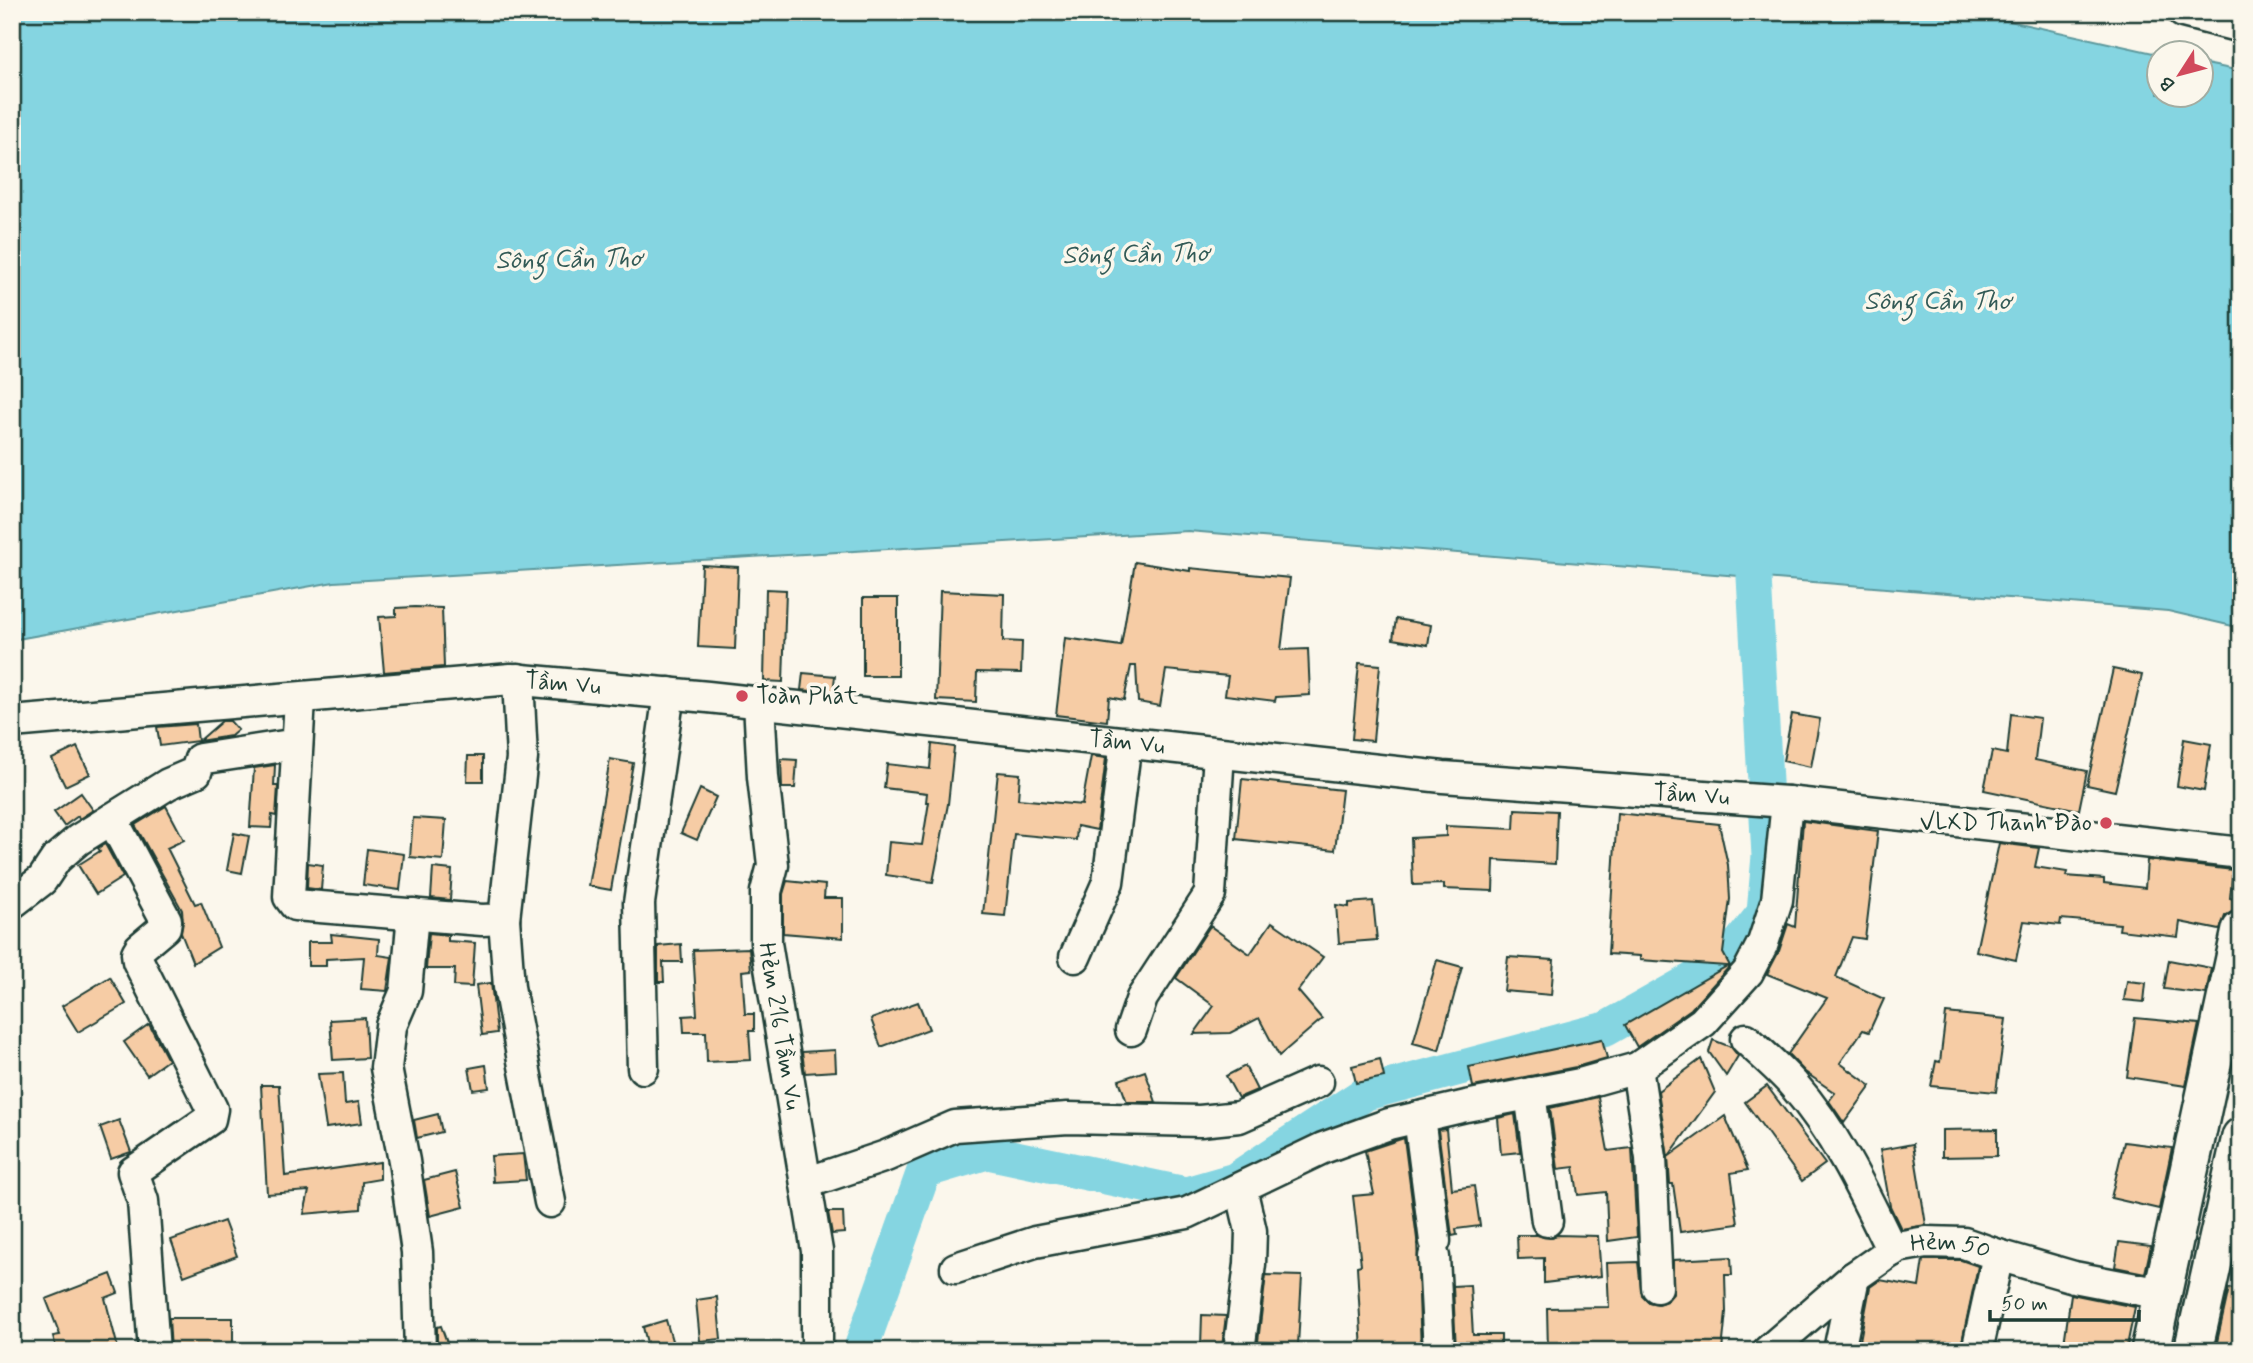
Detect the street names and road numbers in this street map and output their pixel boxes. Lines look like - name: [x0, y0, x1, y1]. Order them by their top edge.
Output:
- street label: Tầm Vu: [523, 665, 603, 703]
- street label: Tầm Vu: [1087, 723, 1167, 762]
- street label: Tầm Vu: [1652, 777, 1731, 813]
- street label: Hẻm 216 Tầm Vu: [751, 940, 809, 1113]
- street label: Hẻm 50: [1908, 1226, 1995, 1267]

